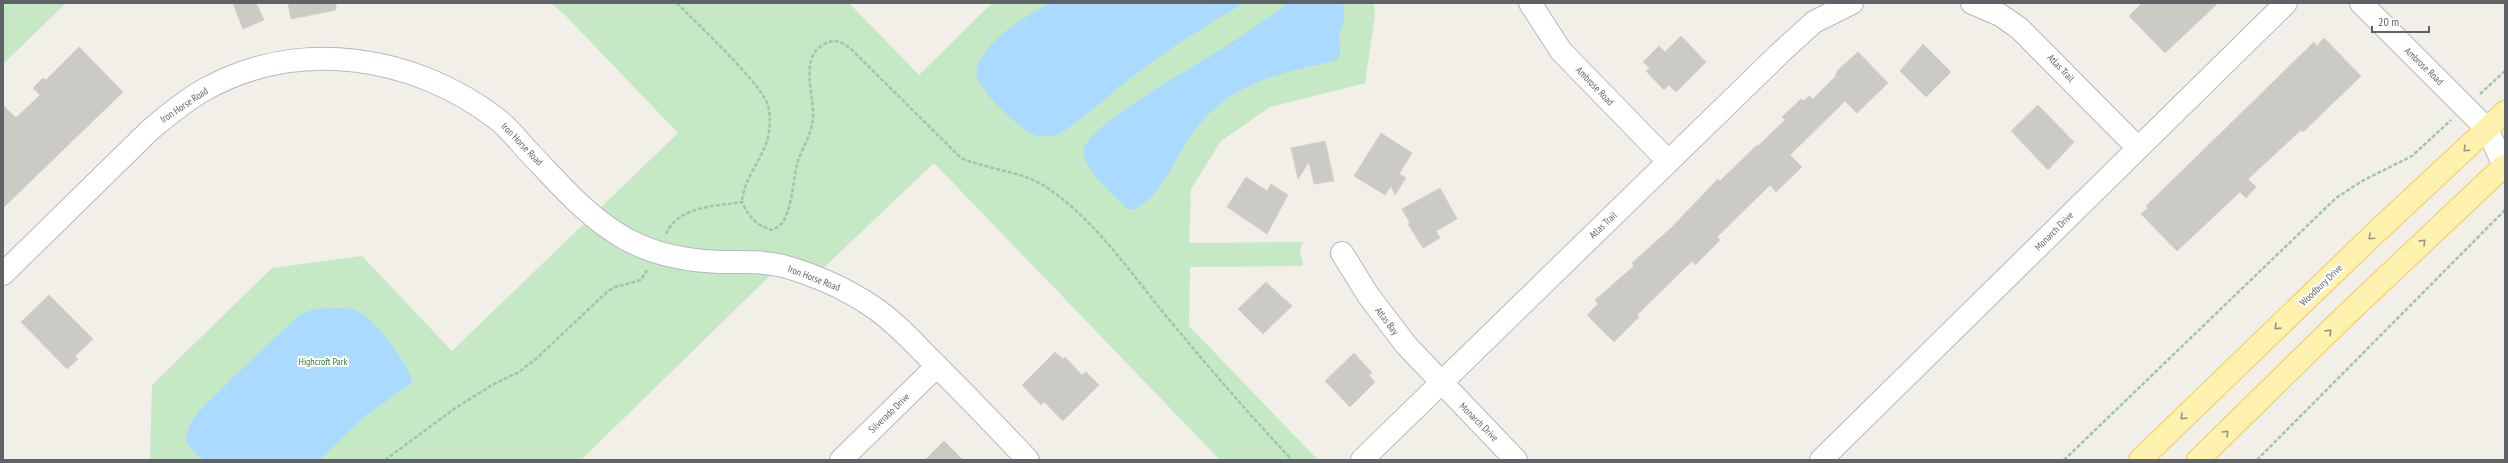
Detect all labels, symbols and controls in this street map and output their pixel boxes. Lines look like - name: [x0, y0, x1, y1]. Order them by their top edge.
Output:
- scale bar: [2372, 8, 2429, 34]
- text: 20 m: [2378, 14, 2399, 29]
- street label: Ambrose Road: [2402, 44, 2446, 88]
- street label: Atlas Trail: [2045, 51, 2078, 85]
- street label: Ambrose Road: [1573, 64, 1617, 108]
- street label: Iron Horse Road: [158, 84, 210, 126]
- street label: Iron Horse Road: [498, 120, 546, 168]
- one-way arrow: [2463, 144, 2471, 151]
- street label: Atlas Trail: [1586, 208, 1620, 241]
- street label: Monarch Drive: [2032, 209, 2076, 253]
- one-way arrow: [2368, 232, 2376, 240]
- one-way arrow: [2418, 239, 2426, 247]
- street label: Woodbury Drive: [2297, 261, 2345, 309]
- street label: Iron Horse Road: [786, 262, 842, 294]
- street label: Atlas Bay: [1372, 304, 1402, 338]
- one-way arrow: [2274, 322, 2282, 330]
- one-way arrow: [2324, 329, 2332, 337]
- park label: Highcroft Park: [299, 355, 348, 368]
- street label: Silverado Drive: [866, 390, 912, 436]
- street label: Monarch Drive: [1457, 400, 1501, 444]
- one-way arrow: [2180, 412, 2188, 420]
- one-way arrow: [2221, 430, 2229, 437]

